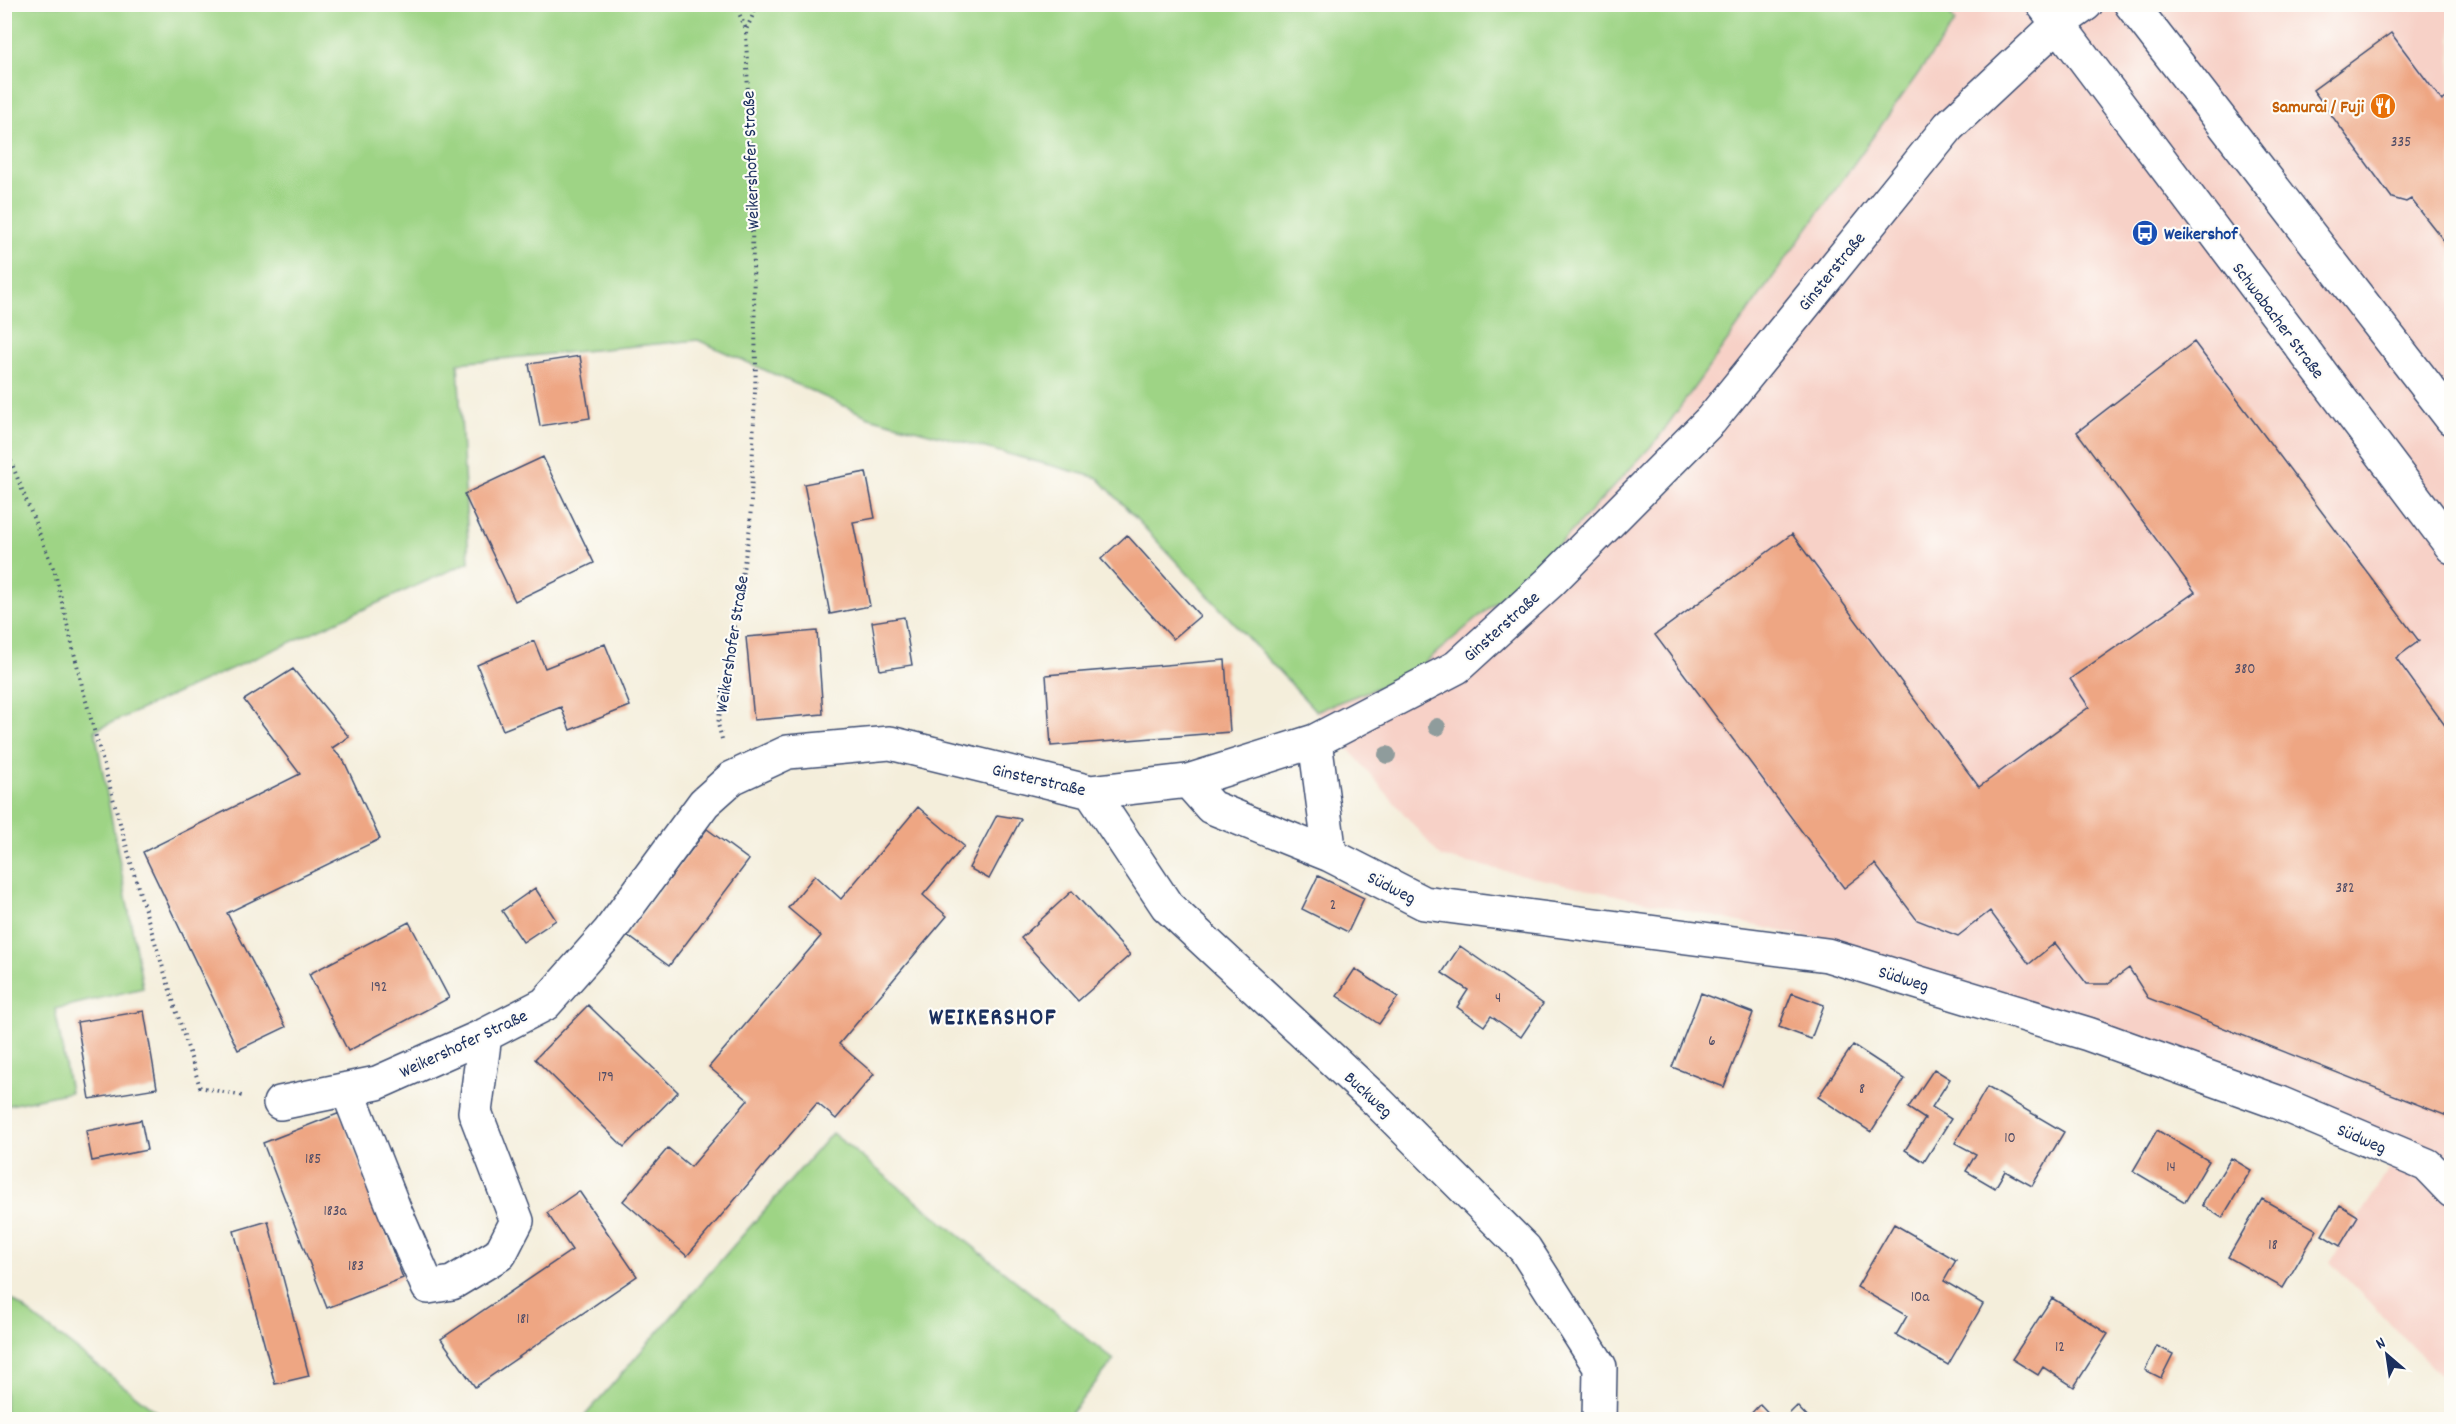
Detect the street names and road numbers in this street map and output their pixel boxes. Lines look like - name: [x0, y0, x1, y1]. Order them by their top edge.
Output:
- street label: Weikershofer Straße: [738, 90, 767, 230]
- street label: Ginsterstraße: [1793, 228, 1873, 317]
- street label: Schwabacher Straße: [2225, 258, 2329, 385]
- street label: Weikershofer Straße: [710, 574, 757, 715]
- street label: Ginsterstraße: [1459, 587, 1547, 669]
- street label: Ginsterstraße: [989, 759, 1088, 804]
- street label: Südweg: [1362, 866, 1420, 912]
- street label: Südweg: [1875, 961, 1932, 1000]
- street label: Weikershofer Straße: [396, 1005, 532, 1086]
- street label: Buckweg: [1337, 1067, 1397, 1125]
- street label: Südweg: [2332, 1119, 2390, 1162]

